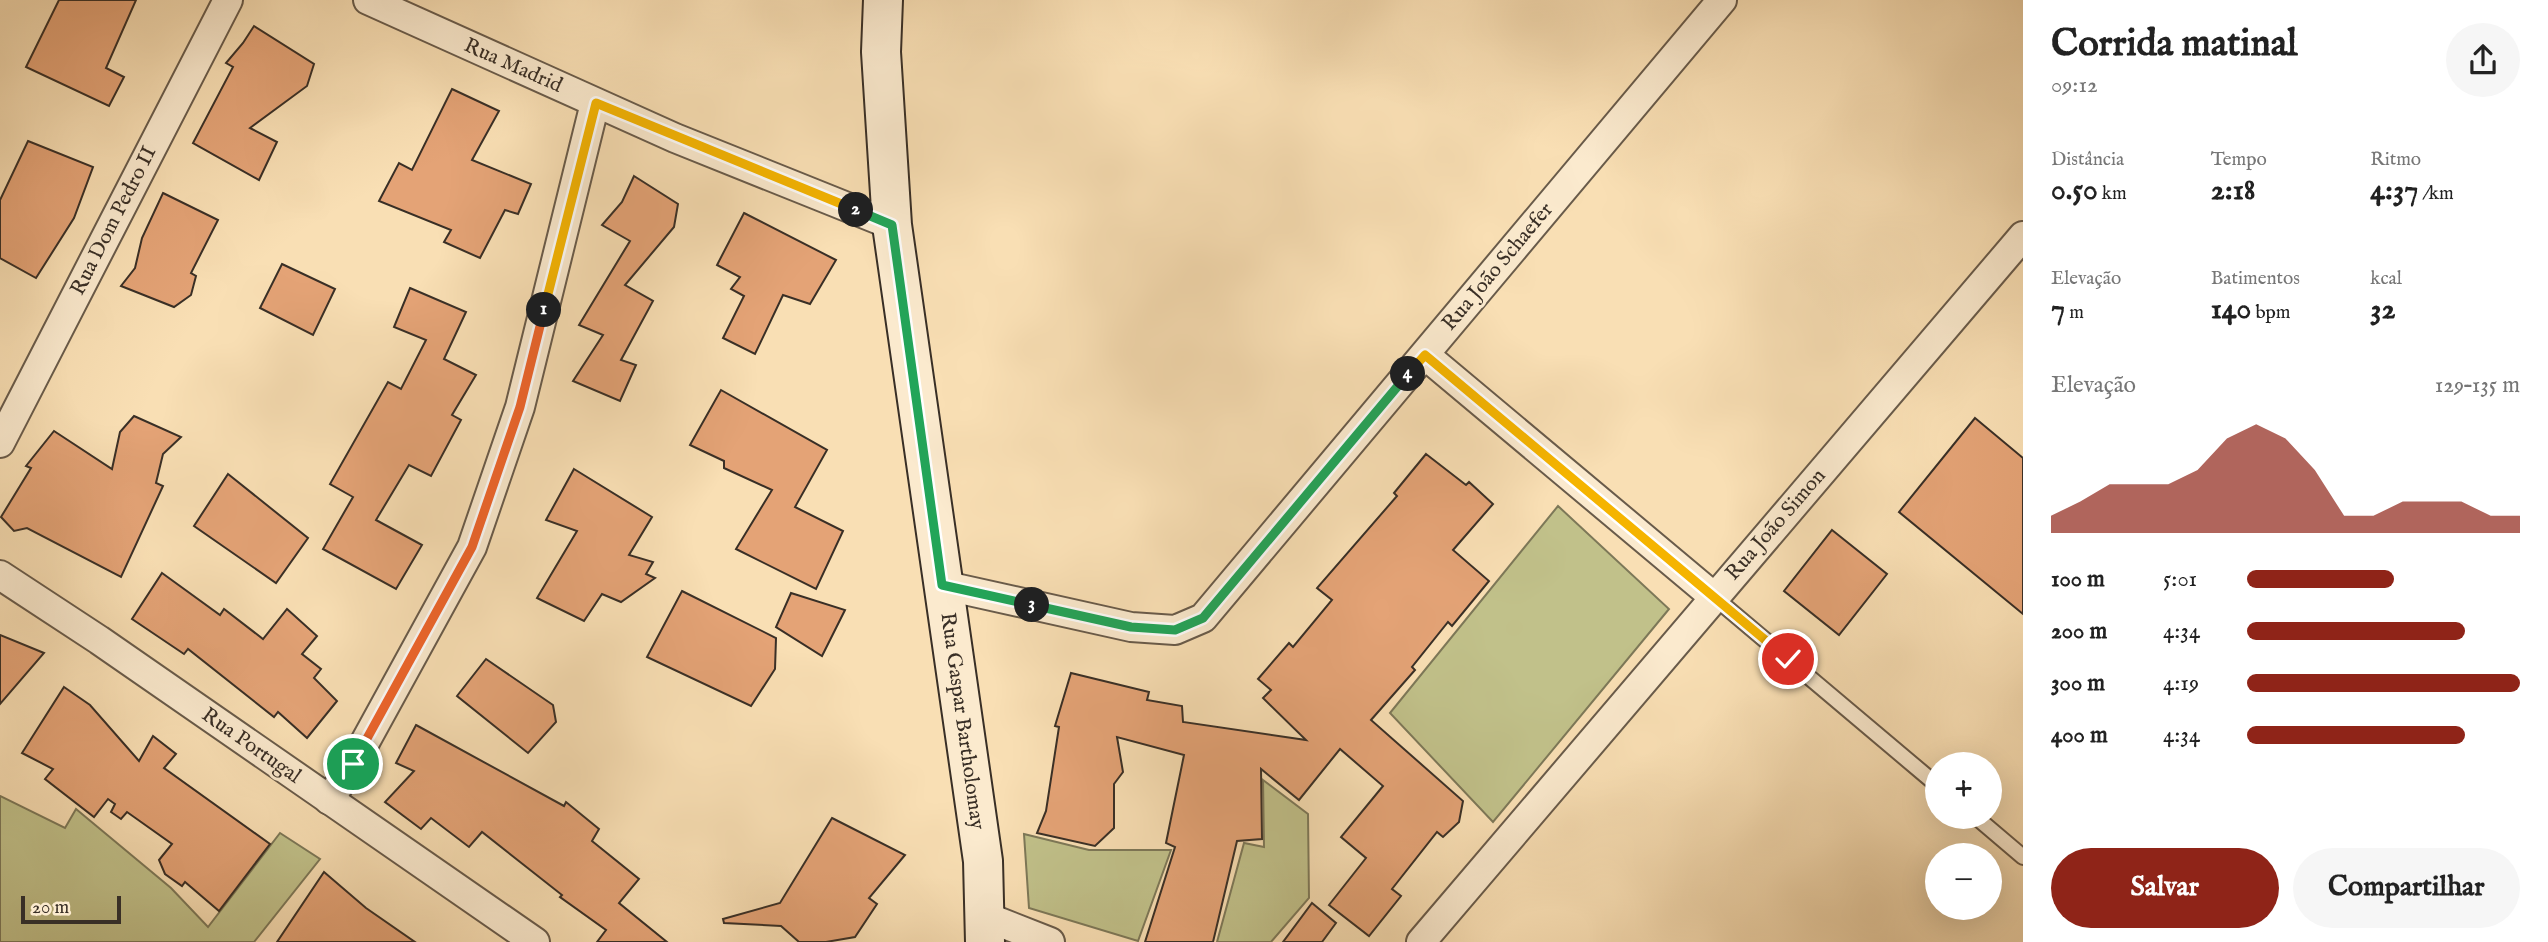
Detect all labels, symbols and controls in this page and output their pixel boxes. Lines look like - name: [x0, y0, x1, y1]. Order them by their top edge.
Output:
- text: Corrida matinal: [2051, 21, 2297, 69]
- button: share: [2446, 23, 2520, 97]
- street label: Rua Madrid: [460, 32, 567, 100]
- text: 09:12: [2051, 71, 2098, 100]
- street label: Rua Dom Pedro II: [65, 142, 163, 300]
- text: Distância: [2051, 148, 2124, 172]
- text: Tempo: [2211, 148, 2267, 172]
- text: Ritmo: [2370, 148, 2421, 172]
- text: 0.50: [2051, 172, 2098, 210]
- text: 2:18: [2211, 172, 2256, 210]
- text: 4:37: [2370, 172, 2418, 210]
- text: km: [2098, 182, 2127, 206]
- text: /km: [2418, 182, 2454, 206]
- pin: 2: [838, 192, 874, 228]
- text: 2: [851, 197, 860, 221]
- street label: Rua João Schaefer: [1436, 197, 1560, 337]
- text: Elevação: [2051, 267, 2121, 291]
- text: Batimentos: [2211, 267, 2300, 291]
- text: kcal: [2370, 267, 2402, 291]
- text: 7: [2051, 291, 2065, 329]
- text: 140: [2211, 291, 2251, 329]
- text: 32: [2370, 291, 2396, 329]
- pin: 1: [526, 292, 562, 328]
- text: 1: [540, 297, 547, 321]
- text: m: [2065, 301, 2084, 325]
- text: bpm: [2251, 301, 2291, 325]
- pin: 4: [1390, 356, 1426, 392]
- text: 4: [1403, 361, 1412, 385]
- text: Elevação: [2051, 371, 2136, 400]
- text: 129–135 m: [2435, 371, 2520, 400]
- street label: Rua João Simon: [1720, 463, 1832, 587]
- text: 100 m: [2051, 565, 2105, 594]
- text: 5:01: [2163, 565, 2197, 594]
- pin: 3: [1014, 588, 1050, 622]
- text: 3: [1028, 592, 1035, 616]
- street label: Rua Gaspar Bartholomay: [933, 611, 991, 832]
- text: 200 m: [2051, 617, 2107, 646]
- text: 4:34: [2163, 617, 2200, 646]
- pin: [1758, 629, 1818, 689]
- icon: check: [1769, 640, 1807, 678]
- text: 300 m: [2051, 669, 2105, 698]
- text: 4:19: [2163, 669, 2199, 698]
- street label: Rua Portugal: [196, 702, 306, 790]
- text: 400 m: [2051, 721, 2108, 750]
- text: 4:34: [2163, 721, 2200, 750]
- pin: [323, 734, 383, 794]
- icon: arrive: [334, 745, 372, 783]
- map controls: [1925, 752, 2002, 920]
- button: +: [1925, 752, 2002, 829]
- button: −: [1925, 843, 2002, 920]
- button: Salvar: [2051, 848, 2279, 928]
- button: Compartilhar: [2293, 848, 2520, 928]
- scale bar: [21, 893, 121, 925]
- text: 20 m: [32, 896, 69, 920]

